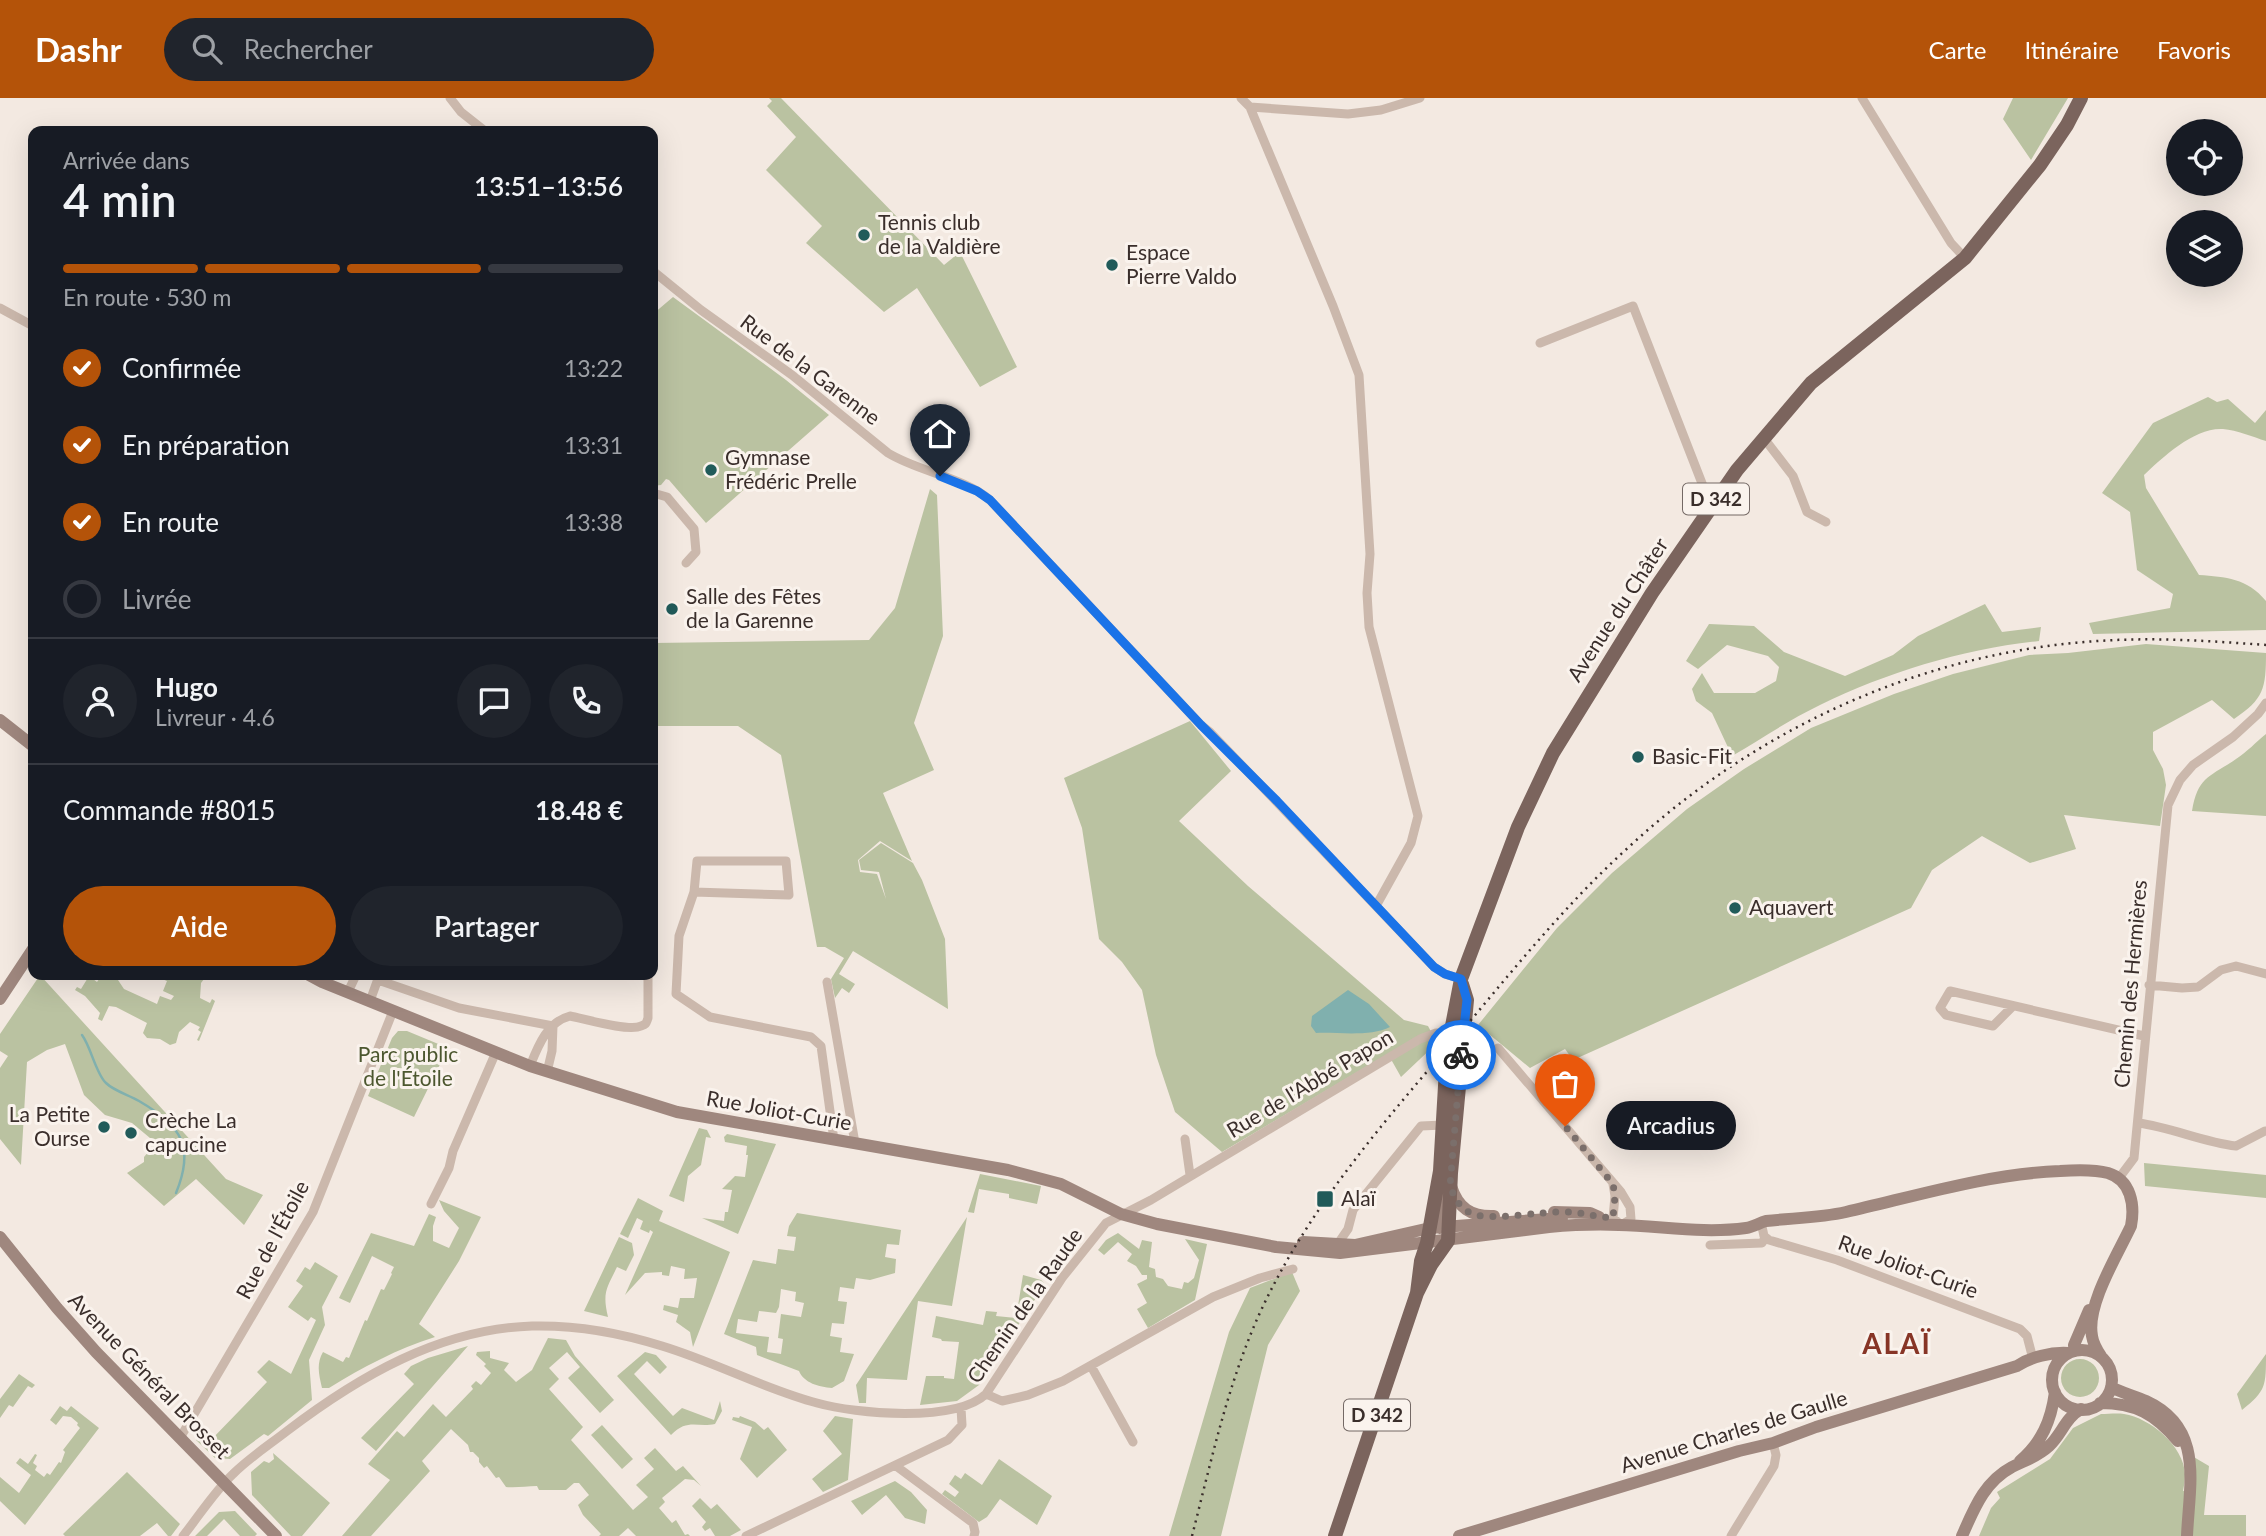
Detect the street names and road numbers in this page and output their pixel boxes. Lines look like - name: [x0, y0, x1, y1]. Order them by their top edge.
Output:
- street label: Rue de la Garenne: [736, 308, 886, 429]
- road number: D 342: [1683, 484, 1749, 514]
- street label: Avenue du Châter: [1561, 532, 1673, 686]
- street label: Chemin des Hermières: [2108, 879, 2151, 1089]
- street label: Rue de l'Abbé Papon: [1222, 1023, 1397, 1142]
- street label: Rue Joliot-Curie: [705, 1084, 854, 1135]
- street label: Rue de l'Étoile: [230, 1176, 313, 1303]
- street label: Chemin de la Raude: [961, 1223, 1087, 1387]
- street label: Rue Joliot-Curie: [1835, 1229, 1982, 1302]
- street label: Avenue Général Brosset: [64, 1287, 236, 1464]
- street label: Avenue Charles de Gaulle: [1617, 1384, 1850, 1477]
- road number: D 342: [1344, 1400, 1410, 1430]

